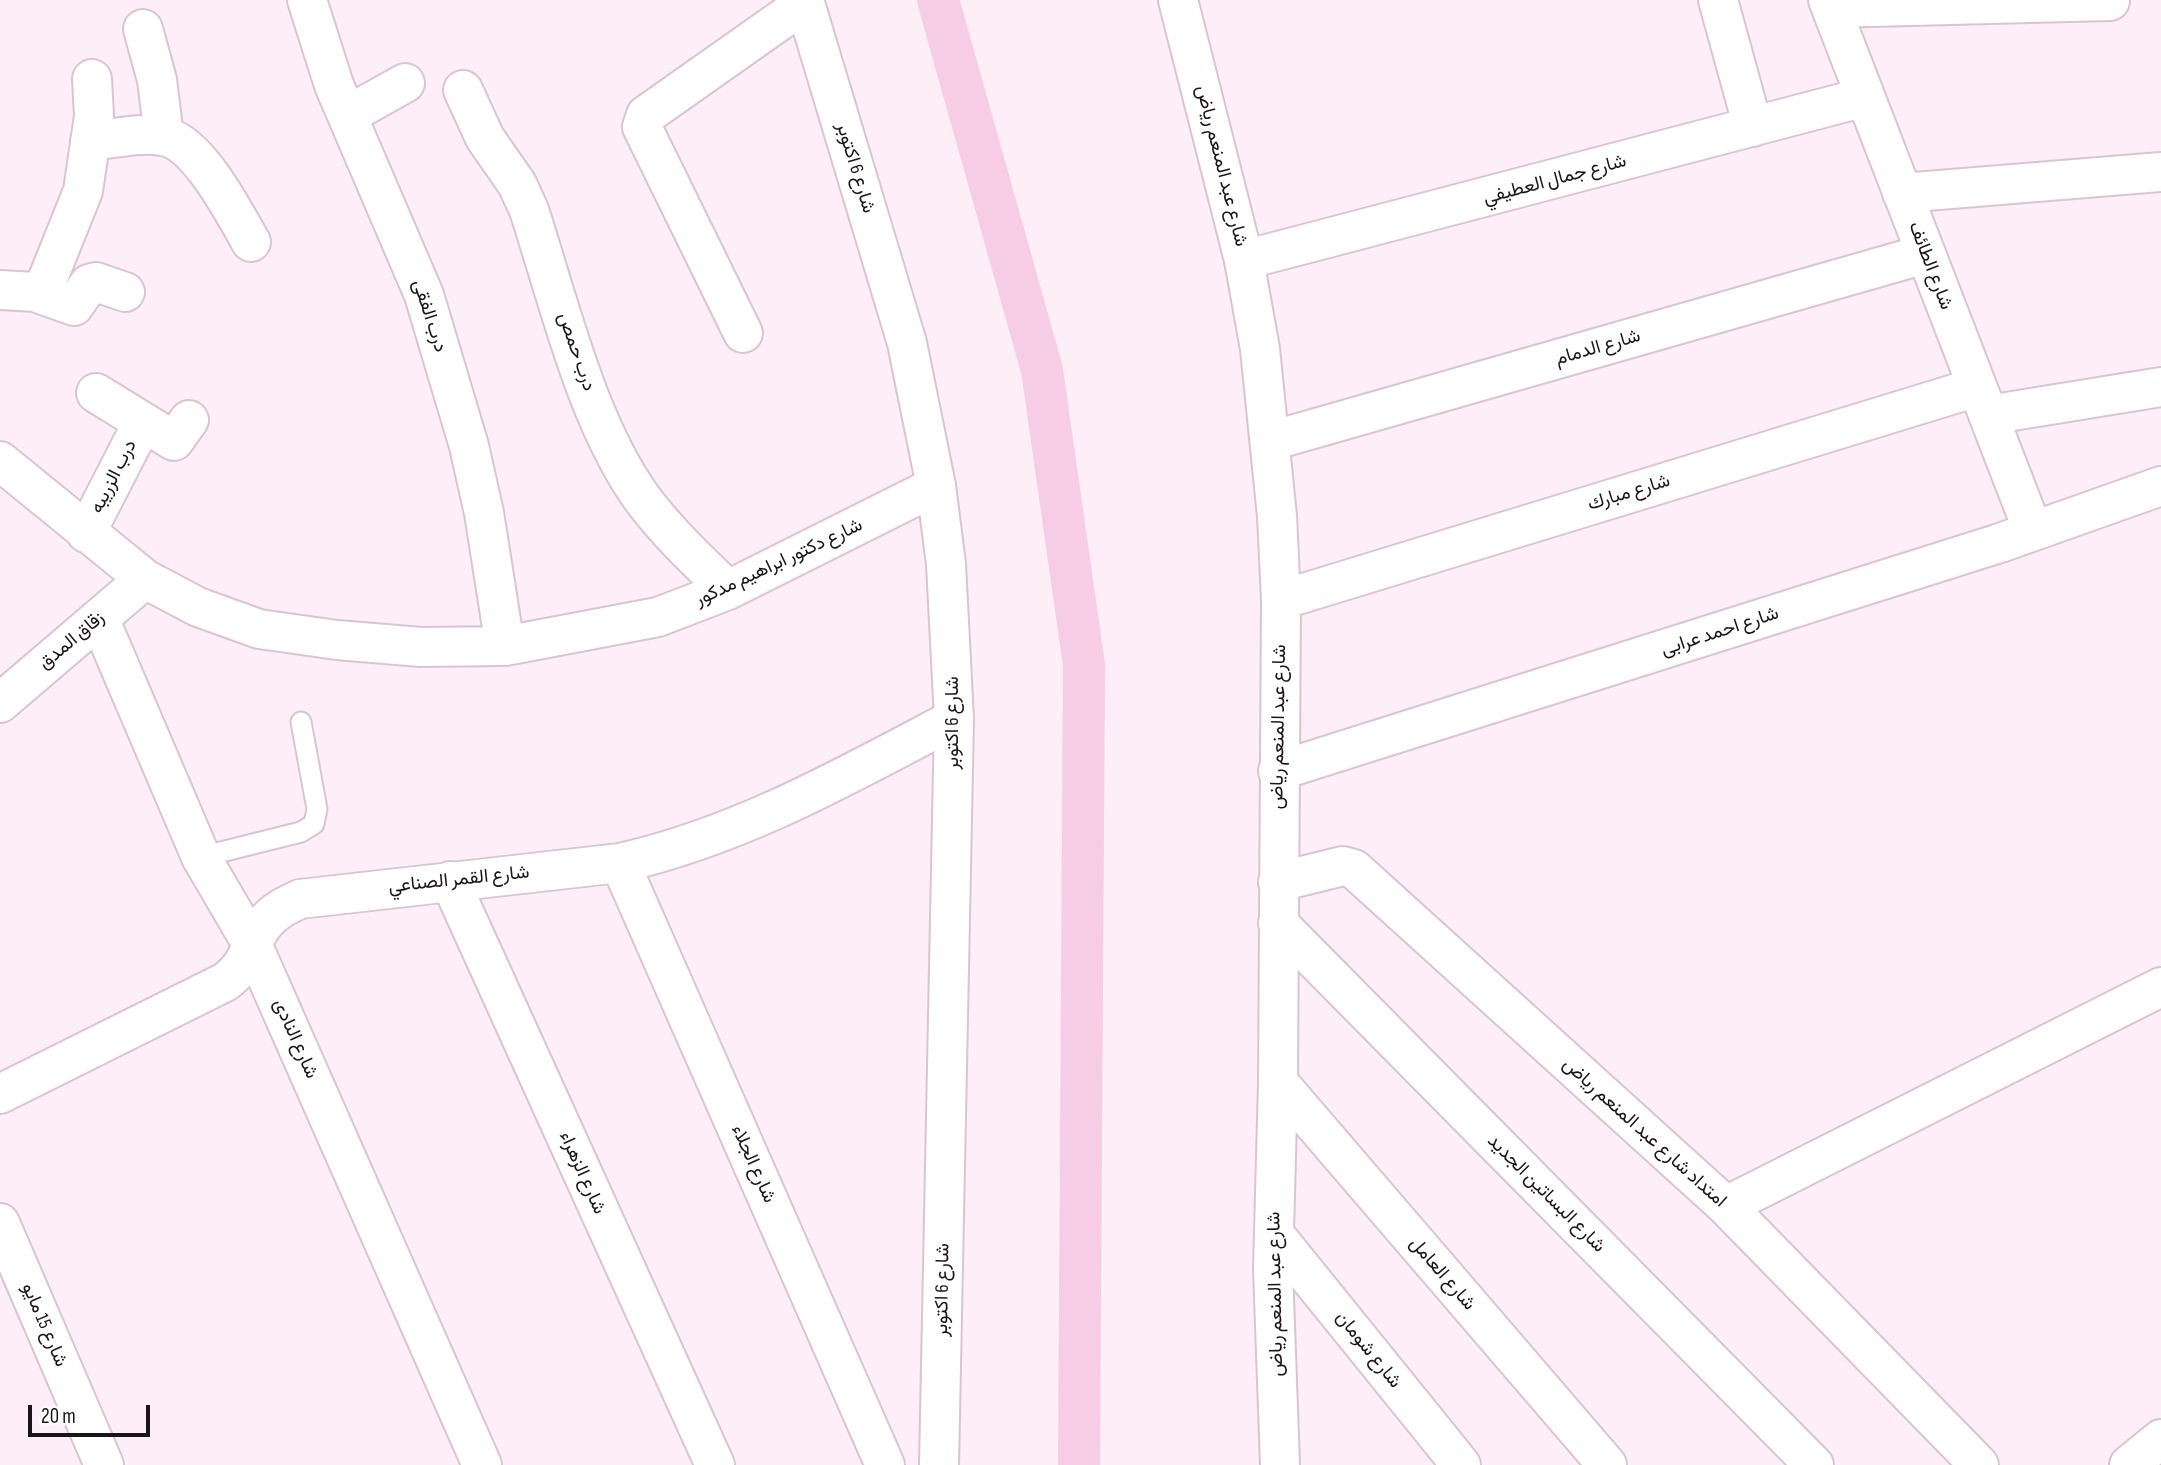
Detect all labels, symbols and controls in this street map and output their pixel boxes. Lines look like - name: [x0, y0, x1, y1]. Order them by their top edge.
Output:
- street label: شارع عبد المنعم رياض: [1190, 83, 1252, 249]
- street label: شارع 6 اكتوبر: [830, 120, 880, 216]
- street label: شارع جمال العطيفي: [1481, 150, 1629, 210]
- street label: شارع الطائف: [1903, 219, 1957, 313]
- street label: درب الفقى: [407, 277, 451, 355]
- street label: درب حمص: [552, 310, 600, 394]
- street label: شارع الدمام: [1553, 325, 1643, 371]
- street label: درب الزريبه: [86, 436, 142, 518]
- street label: شارع مبارك: [1585, 470, 1673, 516]
- street label: شارع دكتور ابراهيم مدكور: [692, 514, 866, 612]
- street label: شارع احمد عرابى: [1658, 602, 1782, 662]
- street label: زقاق المدق: [34, 607, 110, 675]
- street label: شارع عبد المنعم رياض: [1266, 644, 1292, 810]
- street label: شارع 6 اكتوبر: [942, 676, 964, 770]
- street label: شارع القمر الصناعي: [387, 861, 531, 899]
- street label: شارع النادى: [267, 996, 323, 1082]
- street label: امتداد شارع عبد المنعم رياض: [1557, 1053, 1731, 1213]
- street label: شارع الجلاء: [726, 1121, 780, 1207]
- street label: شارع الزهراء: [554, 1128, 610, 1218]
- street label: شارع البساتين الجديد: [1482, 1130, 1610, 1258]
- street label: شارع عبد المنعم رياض: [1263, 1211, 1289, 1377]
- street label: شارع العامل: [1404, 1233, 1480, 1315]
- street label: شارع 6 اكتوبر: [931, 1243, 955, 1337]
- street label: شارع 15 مايو: [16, 1280, 72, 1370]
- street label: شارع شومان: [1330, 1307, 1406, 1393]
- scale bar: [32, 1392, 154, 1436]
- text: 20 m: [41, 1404, 76, 1429]

